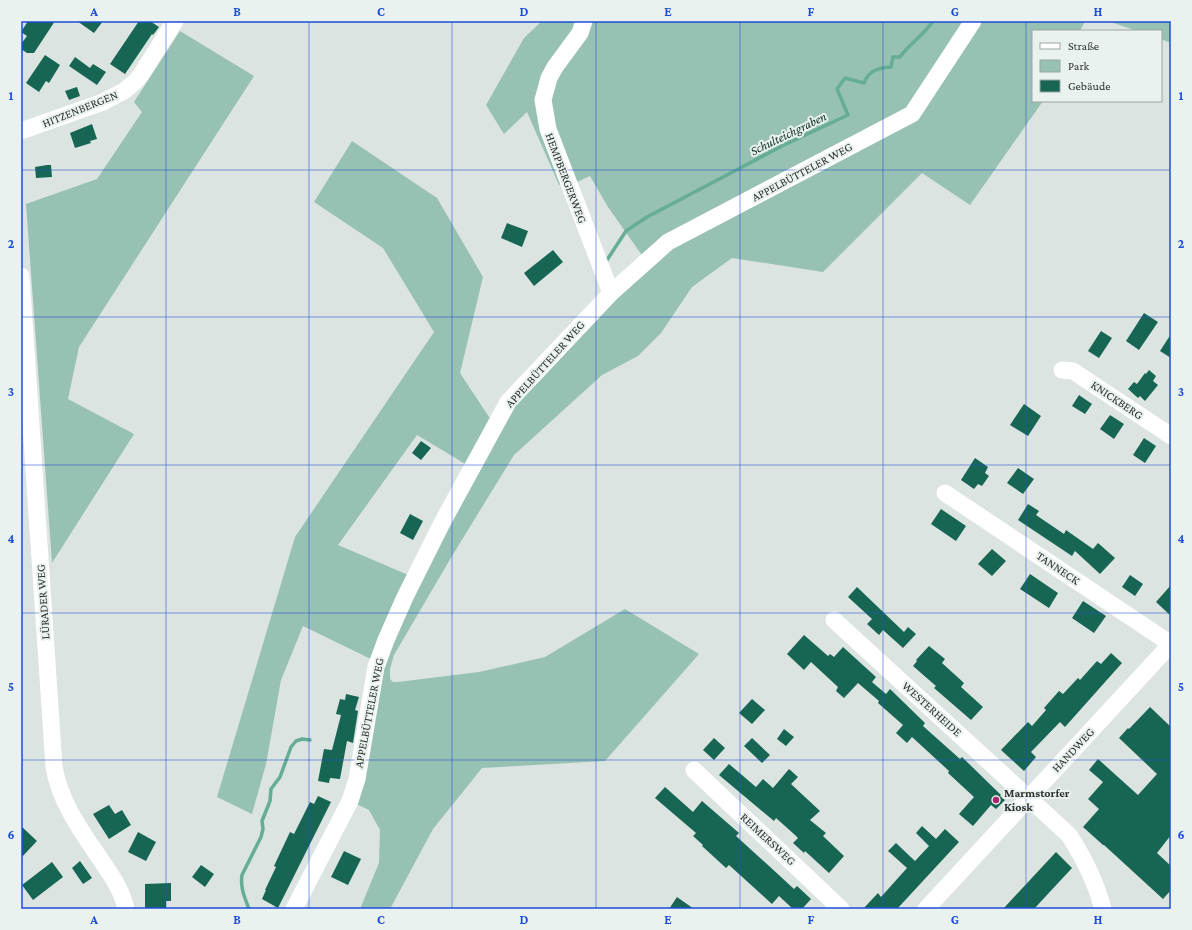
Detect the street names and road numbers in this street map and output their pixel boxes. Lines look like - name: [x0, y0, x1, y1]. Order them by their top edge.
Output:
- street label: HITZENBERGEN: [40, 87, 120, 131]
- street label: HEMPBERGERWEG: [542, 131, 590, 226]
- street label: APPELBÜTTELER WEG: [749, 139, 855, 204]
- street label: APPELBÜTTELER WEG: [502, 317, 588, 410]
- street label: KNICKBERG: [1088, 378, 1146, 423]
- street label: TANNECK: [1034, 548, 1082, 588]
- street label: LÜRADER WEG: [33, 564, 53, 640]
- street label: APPELBÜTTELER WEG: [351, 656, 387, 769]
- street label: WESTERHEIDE: [899, 679, 965, 740]
- street label: HANDWEG: [1049, 725, 1097, 775]
- street label: REIMERSWEG: [737, 810, 799, 868]

